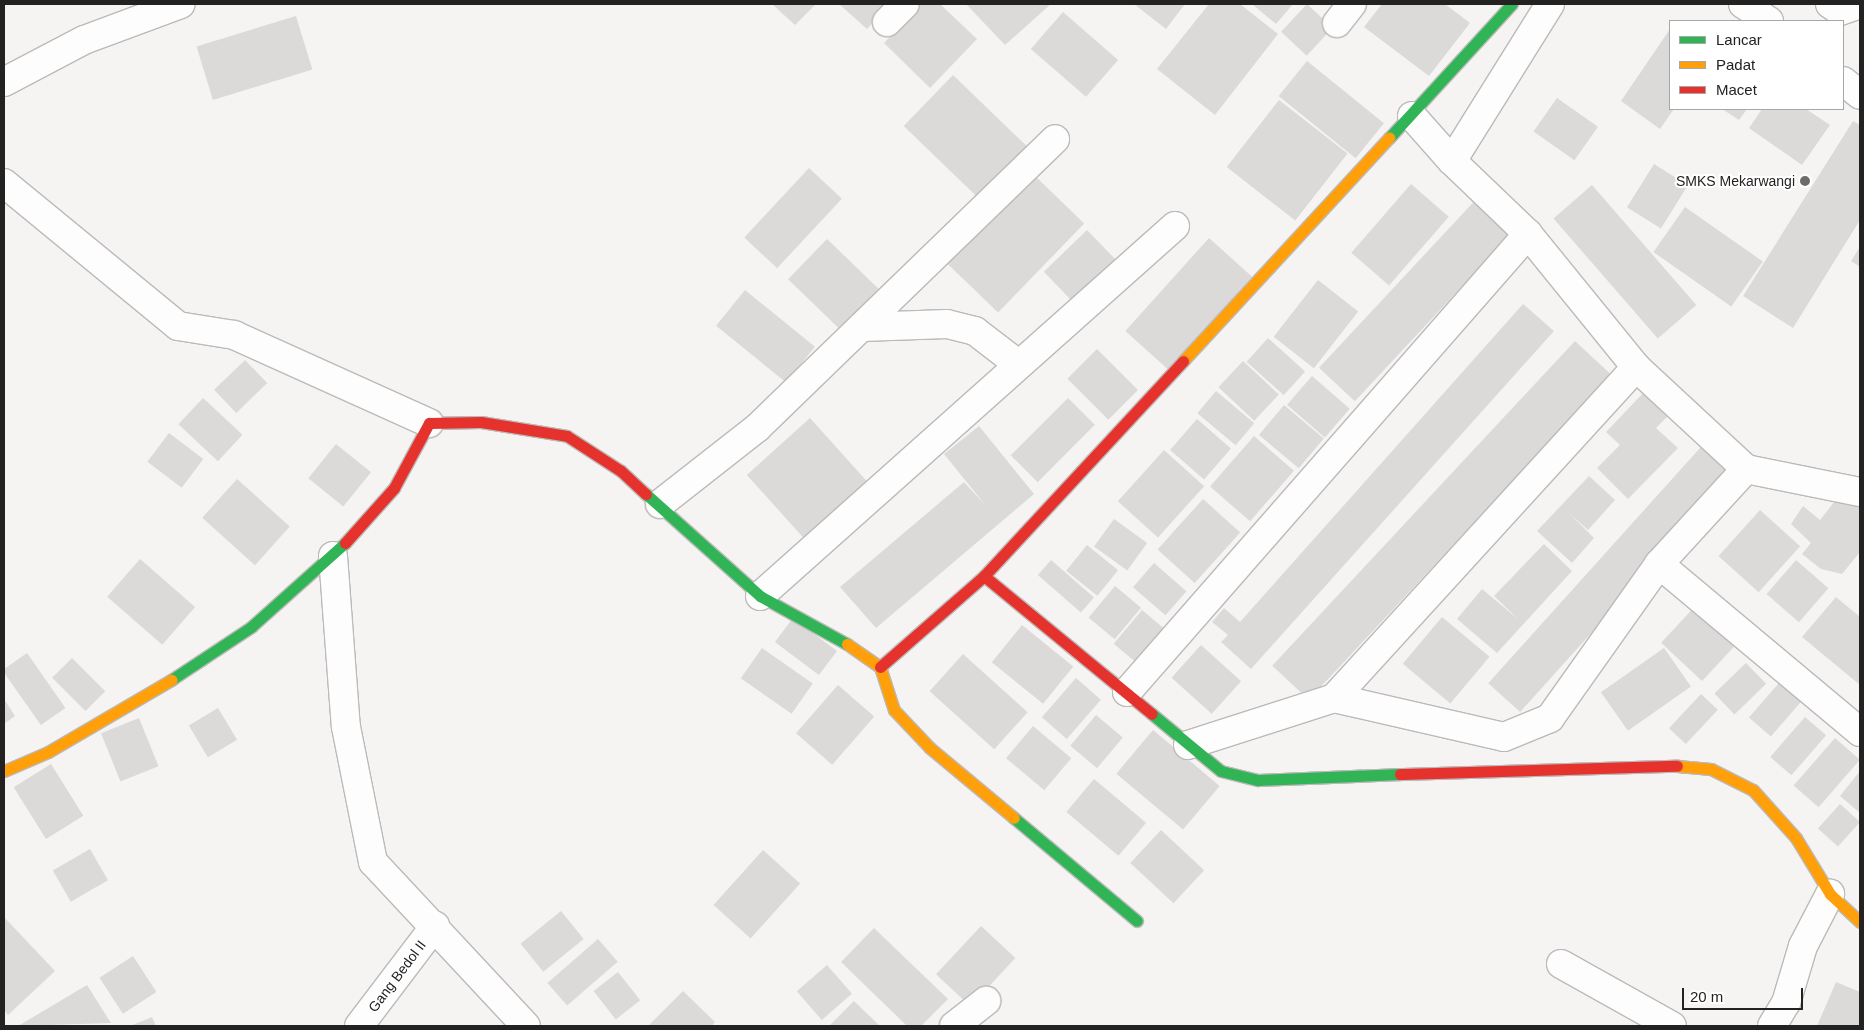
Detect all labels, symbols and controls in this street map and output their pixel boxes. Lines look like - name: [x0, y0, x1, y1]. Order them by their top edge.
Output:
- legend: [1669, 20, 1844, 110]
- text: Lancar: [1716, 31, 1762, 48]
- text: Padat: [1716, 56, 1755, 73]
- text: Macet: [1716, 81, 1757, 98]
- place label: SMKS Mekarwangi: [1676, 173, 1795, 189]
- marker: SMKS Mekarwangi: [1799, 175, 1811, 187]
- street label: Gang Bedol II: [365, 937, 429, 1015]
- scale bar: [1684, 978, 1805, 1010]
- text: 20 m: [1690, 988, 1723, 1005]

